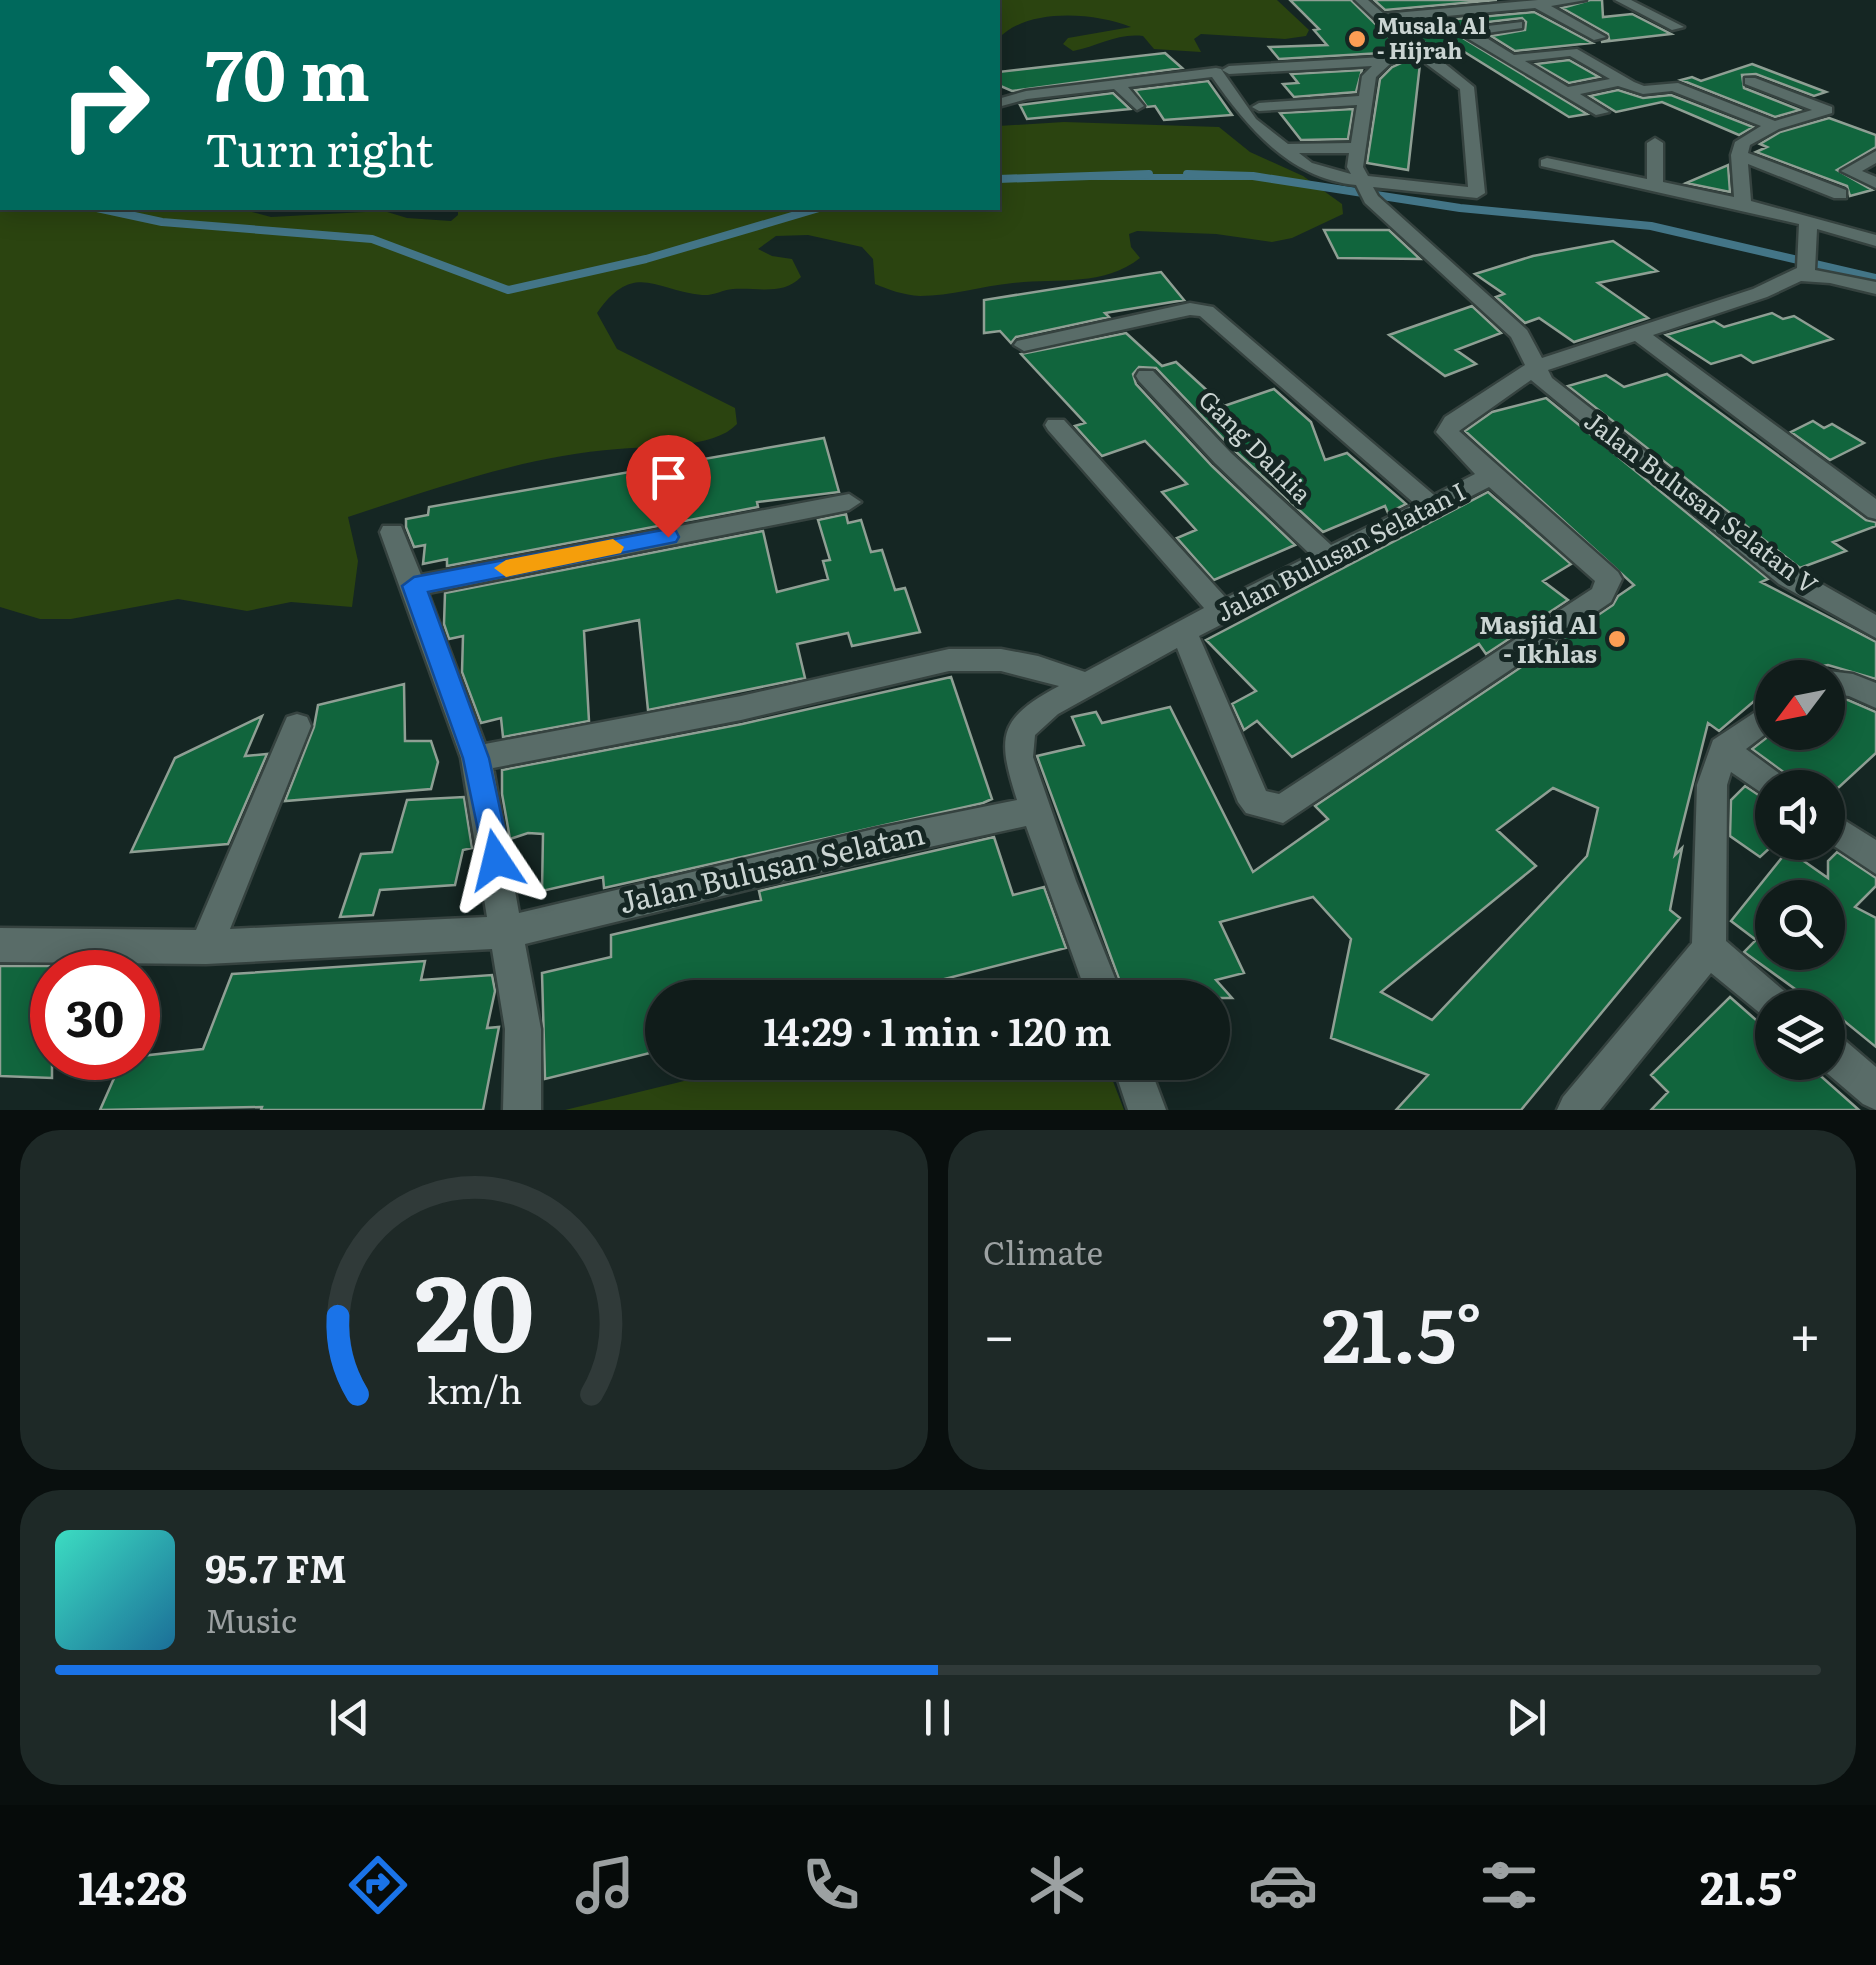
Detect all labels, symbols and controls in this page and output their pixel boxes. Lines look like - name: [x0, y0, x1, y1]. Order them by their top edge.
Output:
- place label: Musala Al - Hijrah: [1377, 8, 1486, 66]
- text: 70 m: [205, 19, 370, 123]
- marker: Musala Al - Hijrah: [1346, 28, 1368, 50]
- icon: right: [40, 40, 170, 170]
- text: Turn right: [205, 114, 433, 181]
- street label: Gang Dahlia: [1191, 381, 1321, 511]
- street label: Jalan Bulusan Selatan V: [1578, 402, 1826, 602]
- pin: [626, 435, 711, 538]
- icon: arrive: [641, 450, 696, 505]
- street label: Jalan Bulusan Selatan I: [1209, 472, 1471, 630]
- place label: Masjid Al - Ikhlas: [1479, 605, 1597, 671]
- marker: Masjid Al - Ikhlas: [1606, 628, 1628, 650]
- north arrow: [1755, 660, 1845, 750]
- map controls: [1755, 660, 1845, 1080]
- button: sound: [1755, 770, 1845, 860]
- position arrow: [444, 808, 548, 912]
- street label: Jalan Bulusan Selatan: [614, 810, 928, 923]
- button: search: [1755, 880, 1845, 970]
- speed limit sign: 30: [30, 950, 160, 1080]
- button: layers: [1755, 990, 1845, 1080]
- text: 14:29 · 1 min · 120 m: [763, 1001, 1112, 1058]
- text: Climate: [983, 1227, 1103, 1275]
- text: 20: [414, 1230, 534, 1384]
- text: 21.5°: [1322, 1275, 1482, 1386]
- text: −: [983, 1291, 1015, 1373]
- text: +: [1789, 1291, 1821, 1373]
- text: km/h: [426, 1362, 522, 1415]
- text: 95.7 FM: [205, 1538, 347, 1595]
- text: Music: [205, 1595, 297, 1643]
- icon: previous: [322, 1690, 377, 1745]
- icon: pause: [910, 1690, 965, 1745]
- icon: next: [1499, 1690, 1554, 1745]
- icon: directions: [343, 1850, 413, 1920]
- icon: music: [570, 1850, 640, 1920]
- icon: phone: [796, 1850, 866, 1920]
- icon: climate: [1022, 1850, 1092, 1920]
- icon: car: [1248, 1850, 1318, 1920]
- icon: filters: [1474, 1850, 1544, 1920]
- text: 14:28: [78, 1852, 187, 1919]
- text: 21.5°: [1700, 1852, 1798, 1919]

